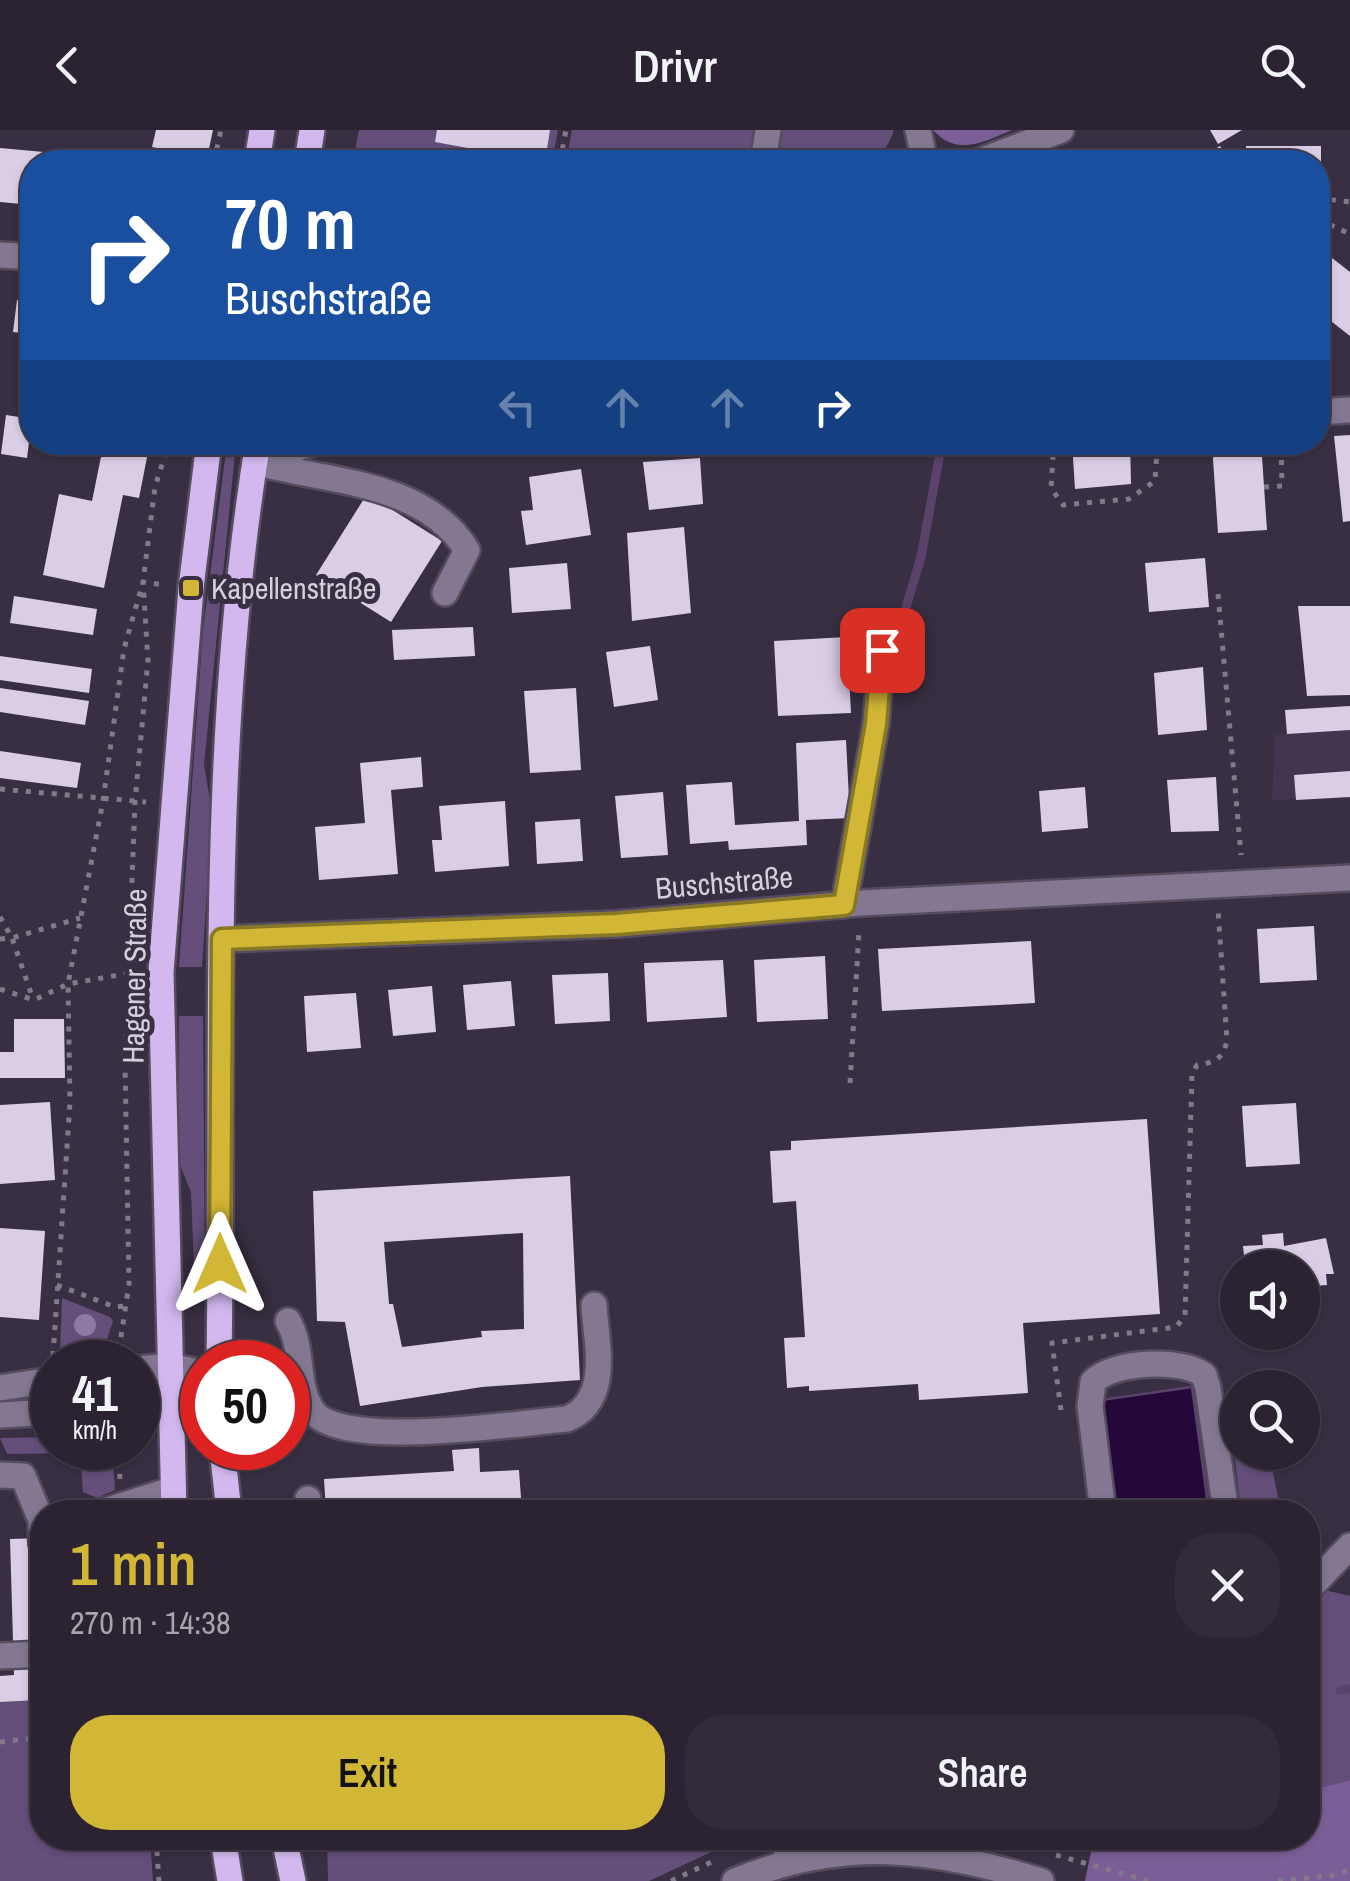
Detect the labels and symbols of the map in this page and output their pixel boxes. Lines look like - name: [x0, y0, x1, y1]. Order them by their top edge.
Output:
- place label: Kapellenstraße: [211, 568, 376, 608]
- marker: Kapellenstraße: [180, 577, 202, 599]
- pin: [840, 608, 925, 693]
- street label: Buschstraße: [653, 856, 795, 908]
- street label: Hagener Straße: [112, 888, 156, 1064]
- position arrow: [168, 1212, 272, 1316]
- speed limit sign: 50: [180, 1340, 310, 1470]

